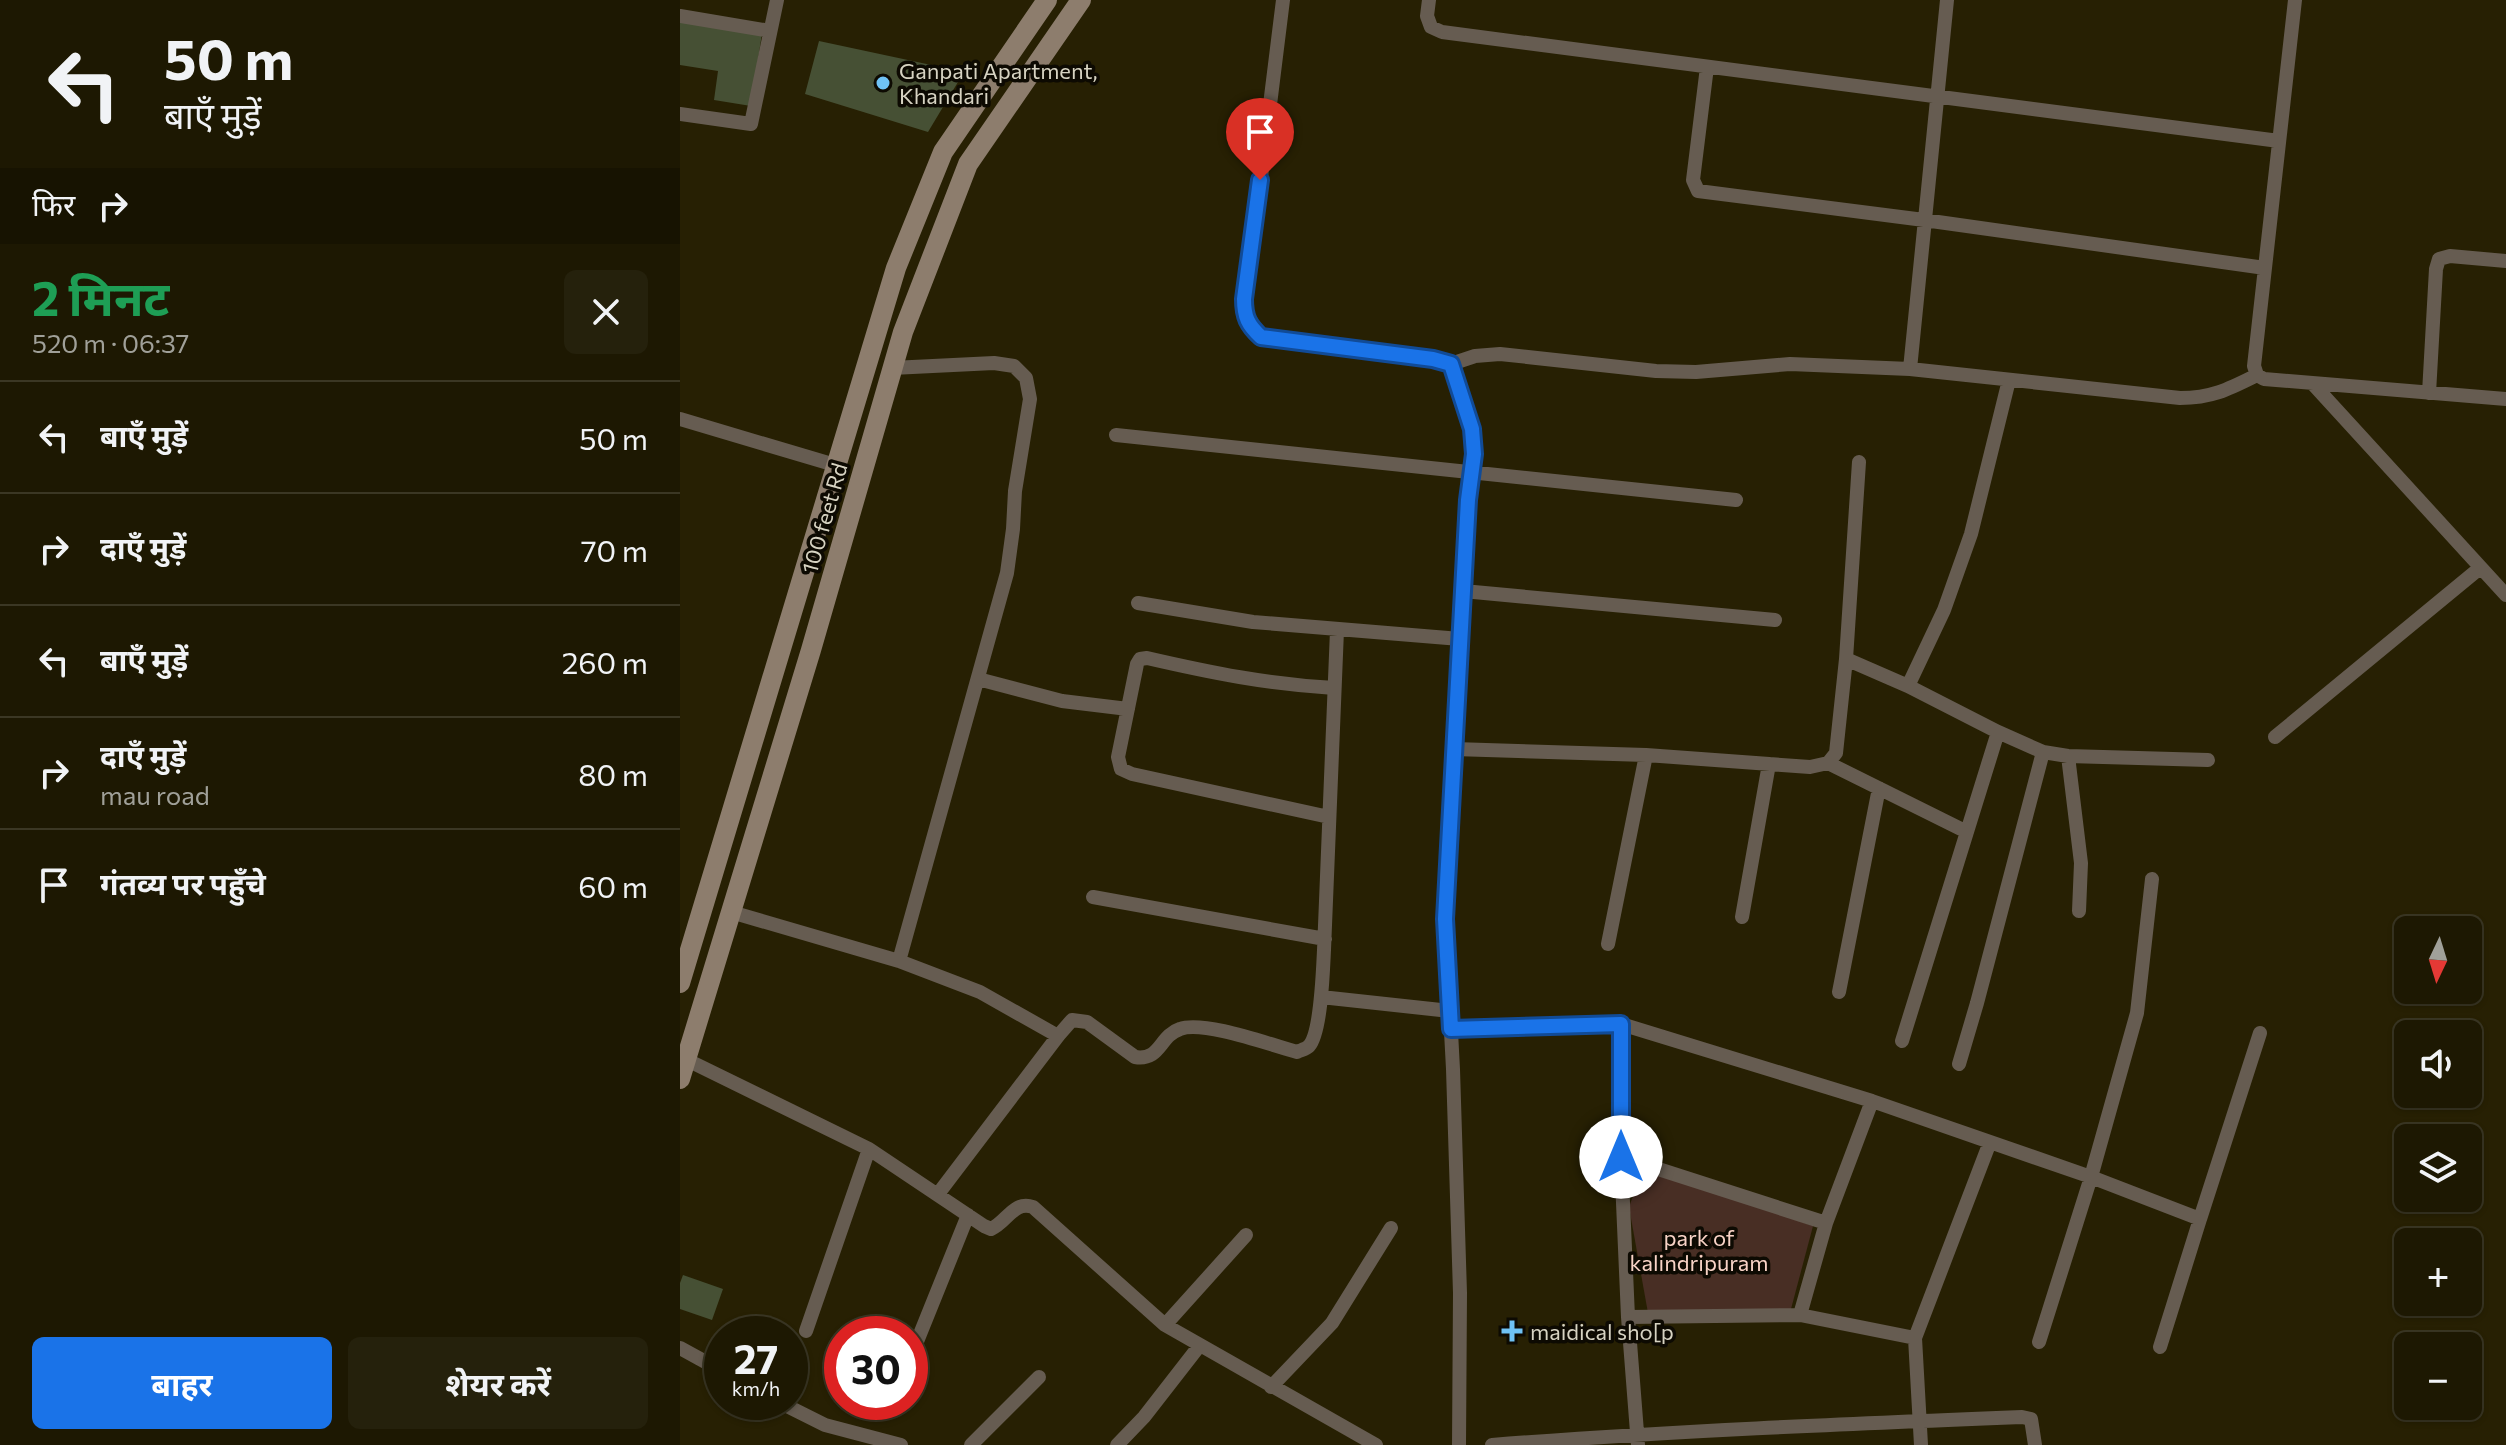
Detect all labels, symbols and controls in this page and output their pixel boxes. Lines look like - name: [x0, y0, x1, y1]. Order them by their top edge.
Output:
- text: 50 m: [164, 23, 293, 92]
- icon: left: [32, 32, 136, 136]
- place label: Ganpati Apartment, Khandari: [899, 57, 1098, 109]
- marker: Ganpati Apartment, Khandari: [874, 74, 892, 92]
- text: बाएँ मुड़ें: [164, 92, 261, 136]
- pin: [1226, 98, 1294, 180]
- icon: arrive: [1238, 110, 1282, 154]
- icon: right: [91, 184, 135, 228]
- text: फिर: [32, 185, 75, 222]
- text: 2 मिनट: [32, 267, 169, 326]
- button: close: [564, 270, 648, 354]
- text: 520 m · 06:37: [32, 327, 189, 358]
- icon: left: [32, 415, 76, 459]
- text: बाएँ मुड़ें: [100, 416, 188, 453]
- text: 50 m: [579, 419, 648, 456]
- street label: 100 feet Rd: [795, 460, 853, 576]
- icon: right: [32, 527, 76, 571]
- text: दाएँ मुड़ें: [100, 528, 186, 565]
- text: 70 m: [581, 531, 648, 568]
- icon: left: [32, 639, 76, 683]
- text: बाएँ मुड़ें: [100, 640, 188, 677]
- text: 260 m: [562, 643, 648, 680]
- text: दाएँ मुड़ें: [100, 736, 186, 773]
- icon: right: [32, 751, 76, 795]
- text: 80 m: [578, 755, 648, 792]
- text: mau road: [100, 779, 210, 810]
- icon: arrive: [32, 863, 76, 907]
- text: गंतव्य पर पहुँचे: [100, 864, 266, 901]
- text: 60 m: [578, 867, 648, 904]
- north arrow: [2394, 916, 2482, 1004]
- map controls: [2394, 916, 2482, 1420]
- button: sound: [2394, 1020, 2482, 1108]
- position arrow: [1579, 1115, 1663, 1199]
- button: layers: [2394, 1124, 2482, 1212]
- park label: park of kalindripuram: [1630, 1224, 1769, 1276]
- button: +: [2394, 1228, 2482, 1316]
- speed limit sign: 30: [824, 1316, 928, 1420]
- place label: maidical sho[p: [1530, 1318, 1674, 1345]
- marker: maidical sho[p: [1501, 1320, 1523, 1342]
- button: −: [2394, 1332, 2482, 1420]
- text: 27: [734, 1333, 778, 1382]
- button: बाहर: [32, 1337, 332, 1429]
- button: शेयर करें: [348, 1337, 648, 1429]
- text: km/h: [732, 1376, 780, 1400]

